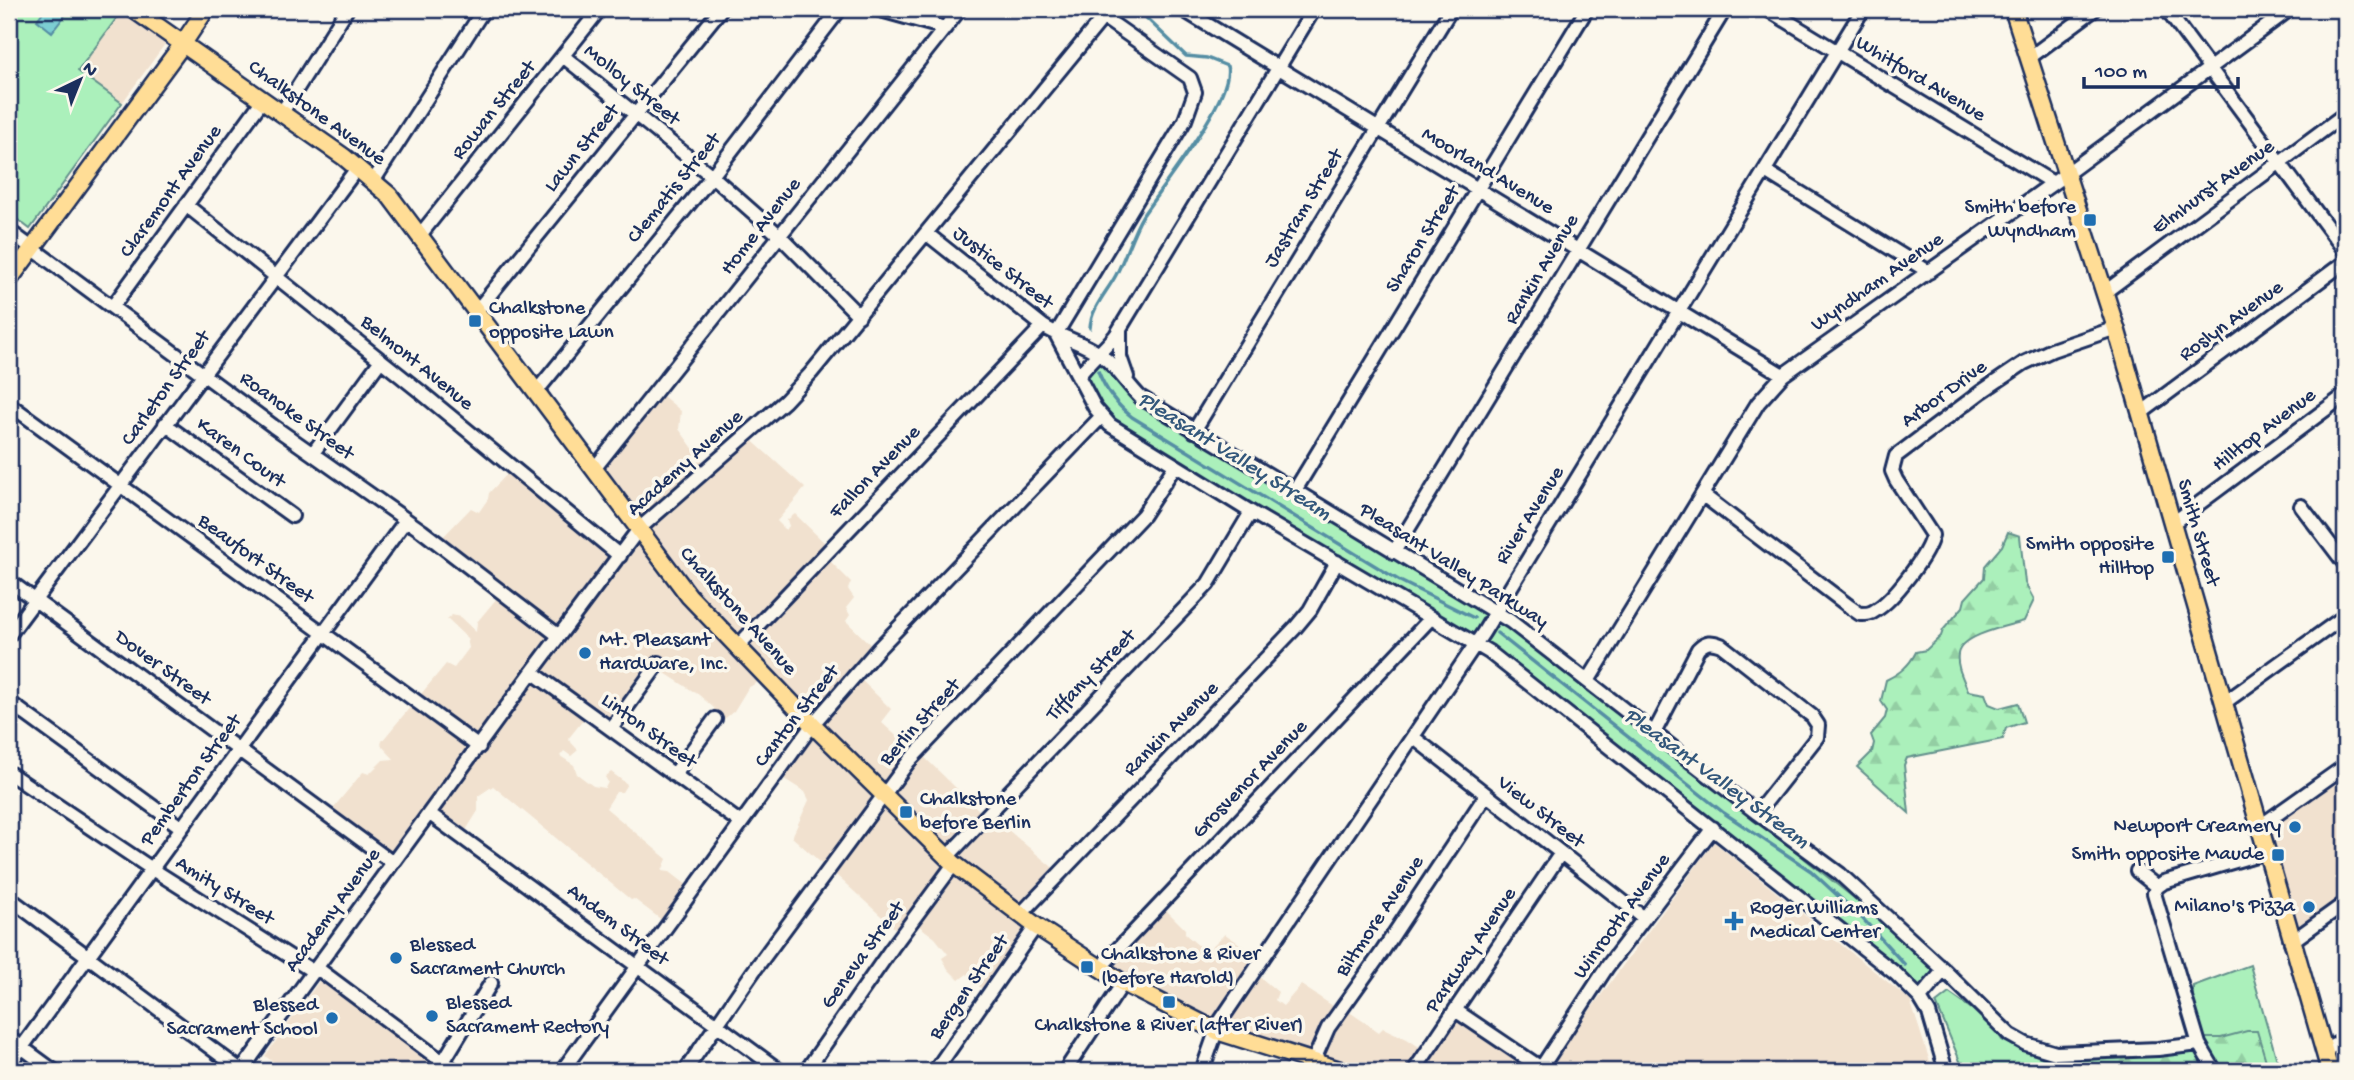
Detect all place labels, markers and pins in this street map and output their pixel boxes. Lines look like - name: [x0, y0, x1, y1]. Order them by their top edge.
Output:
- place label: Smith before Wyndham: [1964, 196, 2077, 245]
- marker: Smith before Wyndham: [2082, 212, 2098, 228]
- place label: Chalkstone opposite Lawn: [489, 297, 614, 346]
- marker: Chalkstone opposite Lawn: [467, 313, 483, 329]
- place label: Smith opposite Hilltop: [2026, 533, 2155, 582]
- marker: Smith opposite Hilltop: [2160, 549, 2176, 565]
- place label: Mt. Pleasant Hardware, Inc.: [599, 629, 729, 678]
- marker: Mt. Pleasant Hardware, Inc.: [577, 645, 593, 661]
- place label: Chalkstone before Berlin: [920, 788, 1031, 837]
- marker: Chalkstone before Berlin: [898, 804, 914, 820]
- place label: Newport Creamery: [2113, 815, 2281, 840]
- marker: Newport Creamery: [2287, 819, 2303, 835]
- place label: Smith opposite Maude: [2072, 843, 2265, 868]
- marker: Smith opposite Maude: [2270, 847, 2286, 863]
- place label: Milano's Pizza: [2174, 895, 2296, 920]
- place label: Roger Williams Medical Center: [1750, 897, 1881, 946]
- marker: Milano's Pizza: [2301, 899, 2317, 915]
- marker: Roger Williams Medical Center: [1724, 911, 1744, 931]
- place label: Blessed Sacrament Church: [409, 934, 565, 983]
- place label: Chalkstone & River (before Harold): [1101, 943, 1262, 992]
- marker: Blessed Sacrament Church: [388, 950, 404, 966]
- marker: Chalkstone & River (before Harold): [1079, 959, 1095, 975]
- place label: Blessed Sacrament Rectory: [445, 992, 609, 1041]
- place label: Blessed Sacrament School: [167, 994, 320, 1043]
- marker: Chalkstone & River (after River): [1161, 994, 1177, 1010]
- marker: Blessed Sacrament Rectory: [424, 1008, 440, 1024]
- marker: Blessed Sacrament School: [324, 1010, 340, 1026]
- place label: Chalkstone & River (after River): [1035, 1014, 1303, 1039]

